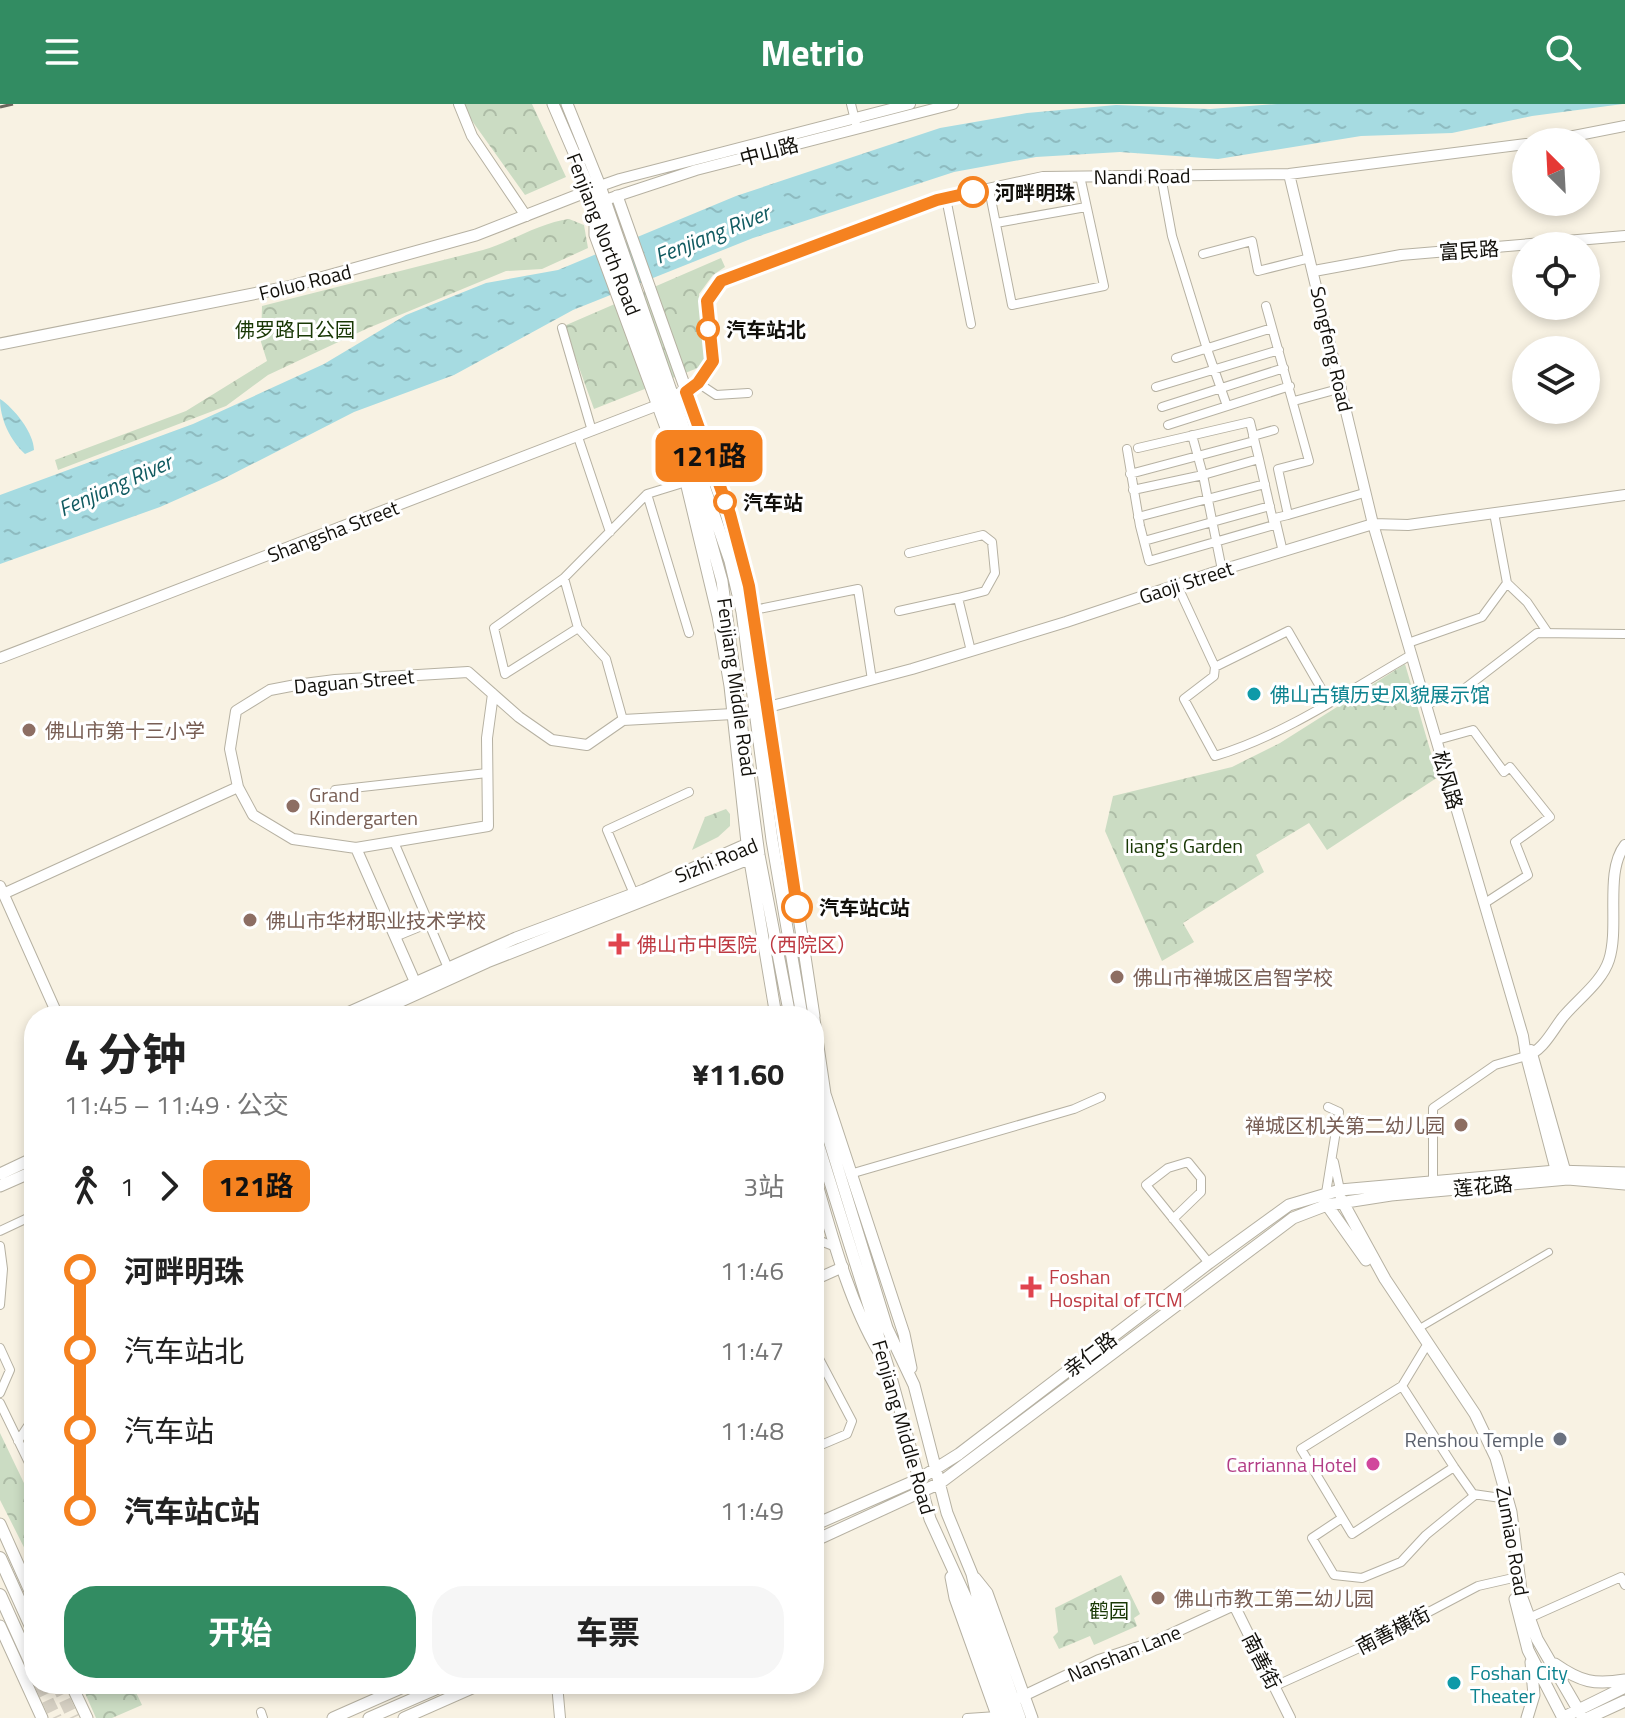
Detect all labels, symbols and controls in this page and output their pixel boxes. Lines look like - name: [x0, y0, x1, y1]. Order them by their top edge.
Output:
- text: Metrio: [761, 25, 864, 80]
- icon: menu: [40, 30, 84, 74]
- icon: search: [1541, 30, 1585, 74]
- street label: 中山路: [736, 128, 802, 174]
- north arrow: [1512, 128, 1600, 216]
- map controls: [1512, 128, 1600, 424]
- street label: Fenjiang North Road: [559, 148, 649, 320]
- street label: Nandi Road: [1093, 160, 1191, 192]
- marker: 河畔明珠: [958, 177, 988, 207]
- place label: 河畔明珠: [995, 177, 1076, 208]
- water label: Fenjiang River: [649, 194, 777, 272]
- street label: 富民路: [1438, 232, 1500, 268]
- button: locate: [1512, 232, 1600, 320]
- street label: Foluo Road: [256, 256, 354, 308]
- street label: Songfeng Road: [1303, 283, 1361, 415]
- park label: 佛罗路口公园: [235, 314, 355, 345]
- place label: 汽车站北: [726, 314, 806, 345]
- marker: 汽车站北: [697, 318, 719, 340]
- button: layers: [1512, 336, 1600, 424]
- line badge: 121路: [653, 430, 765, 482]
- text: 121路: [671, 434, 747, 477]
- water label: Fenjiang River: [53, 444, 180, 525]
- place label: 汽车站: [743, 487, 803, 518]
- marker: 汽车站: [714, 491, 736, 513]
- street label: Shangsha Street: [263, 492, 403, 570]
- street label: Gaoji Street: [1135, 552, 1237, 612]
- street label: Fenjiang Middle Road: [709, 596, 765, 778]
- street label: Daguan Street: [293, 660, 415, 702]
- place label: 佛山古镇历史风貌展示馆: [1270, 679, 1490, 710]
- marker: 佛山古镇历史风貌展示馆: [1245, 685, 1263, 703]
- place label: 佛山市第十三小学: [45, 715, 205, 746]
- marker: 佛山市第十三小学: [20, 721, 38, 739]
- street label: 松风路: [1425, 747, 1471, 813]
- place label: Grand Kindergarten: [309, 779, 418, 833]
- marker: Grand Kindergarten: [284, 797, 302, 815]
- street label: Sizhi Road: [670, 829, 762, 891]
- park label: liang's Garden: [1125, 830, 1243, 861]
- marker: 汽车站C站: [782, 892, 812, 922]
- place label: 汽车站C站: [819, 892, 910, 923]
- place label: 佛山市华材职业技术学校: [266, 905, 486, 936]
- marker: 佛山市华材职业技术学校: [241, 911, 259, 929]
- place label: 佛山市中医院（西院区）: [637, 929, 857, 960]
- marker: 佛山市中医院（西院区）: [608, 933, 630, 955]
- place label: 佛山市禅城区启智学校: [1133, 962, 1333, 993]
- marker: 佛山市禅城区启智学校: [1108, 968, 1126, 986]
- text: 4 分钟: [64, 1020, 186, 1087]
- text: ¥11.60: [692, 1051, 784, 1097]
- text: 11:45 – 11:49 · 公交: [64, 1085, 289, 1124]
- place label: 禅城区机关第二幼儿园: [1245, 1110, 1445, 1141]
- marker: 禅城区机关第二幼儿园: [1452, 1116, 1470, 1134]
- icon: walk: [64, 1164, 108, 1208]
- icon: forward: [147, 1164, 191, 1208]
- text: 121路: [219, 1164, 294, 1207]
- text: 1: [120, 1167, 135, 1206]
- text: 3站: [743, 1167, 784, 1206]
- street label: 莲花路: [1452, 1168, 1514, 1204]
- text: 河畔明珠: [124, 1248, 244, 1294]
- text: 11:46: [720, 1251, 784, 1290]
- place label: Foshan Hospital of TCM: [1049, 1261, 1183, 1315]
- marker: Foshan Hospital of TCM: [1020, 1276, 1042, 1298]
- street label: 亲仁路: [1057, 1324, 1123, 1384]
- text: 汽车站北: [124, 1328, 244, 1374]
- text: 11:47: [720, 1331, 784, 1370]
- street label: Fenjiang Middle Road: [864, 1336, 944, 1518]
- text: 汽车站: [124, 1408, 214, 1454]
- text: 11:48: [720, 1411, 784, 1450]
- place label: Renshou Temple: [1405, 1424, 1544, 1455]
- marker: Renshou Temple: [1551, 1430, 1569, 1448]
- place label: Carrianna Hotel: [1226, 1449, 1357, 1480]
- marker: Carrianna Hotel: [1364, 1455, 1382, 1473]
- street label: Zumiao Road: [1488, 1484, 1538, 1598]
- text: 汽车站C站: [124, 1488, 260, 1534]
- text: 11:49: [720, 1491, 784, 1530]
- place label: 佛山市教工第二幼儿园: [1174, 1583, 1374, 1614]
- button: 开始: [64, 1586, 416, 1678]
- button: 车票: [432, 1586, 784, 1678]
- marker: 佛山市教工第二幼儿园: [1149, 1589, 1167, 1607]
- park label: 鹤园: [1089, 1595, 1129, 1626]
- street label: 南善横街: [1350, 1598, 1436, 1662]
- street label: Nanshan Lane: [1063, 1616, 1185, 1690]
- street label: 南善街: [1235, 1627, 1289, 1695]
- place label: Foshan City Theater: [1470, 1657, 1568, 1711]
- marker: Foshan City Theater: [1445, 1674, 1463, 1692]

